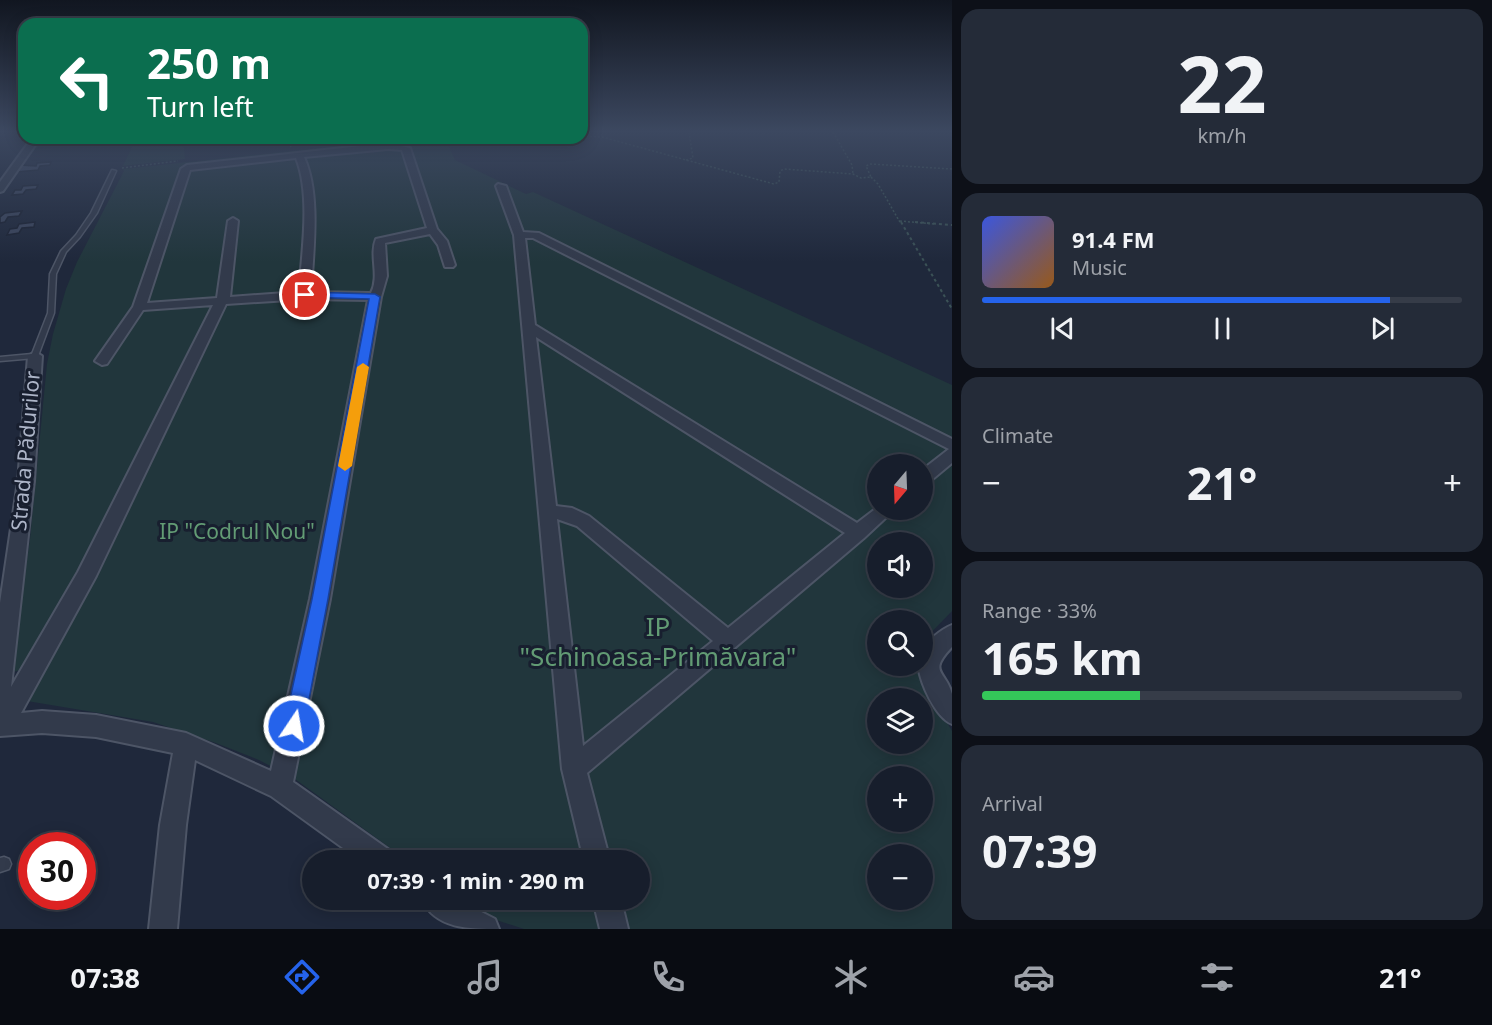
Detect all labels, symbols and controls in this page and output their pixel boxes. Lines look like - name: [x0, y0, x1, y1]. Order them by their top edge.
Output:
- text: 22: [1177, 30, 1267, 136]
- text: 250 m: [147, 34, 271, 91]
- icon: left: [48, 42, 126, 120]
- text: Turn left: [147, 88, 253, 125]
- text: km/h: [1197, 122, 1247, 149]
- text: 91.4 FM: [1072, 224, 1154, 254]
- text: Music: [1072, 254, 1127, 281]
- pin: [279, 269, 330, 320]
- icon: arrive: [288, 278, 321, 311]
- icon: previous: [1046, 312, 1079, 345]
- icon: pause: [1206, 312, 1239, 345]
- icon: next: [1366, 312, 1399, 345]
- street label: Strada Pădurilor: [4, 369, 46, 532]
- text: Climate: [982, 422, 1053, 449]
- text: 21°: [1187, 452, 1257, 513]
- north arrow: [867, 454, 933, 520]
- map controls: [867, 454, 933, 910]
- text: −: [982, 460, 1001, 505]
- text: +: [1443, 460, 1462, 505]
- park label: IP "Codrul Nou": [159, 517, 315, 545]
- button: sound: [867, 532, 933, 598]
- text: Range · 33%: [982, 597, 1097, 624]
- park label: IP "Schinoasa-Primăvara": [520, 608, 796, 674]
- button: search: [867, 610, 933, 676]
- text: 165 km: [982, 627, 1143, 688]
- button: layers: [867, 688, 933, 754]
- position arrow: [262, 694, 326, 758]
- button: +: [867, 766, 933, 832]
- text: Arrival: [982, 790, 1043, 817]
- text: 07:39: [982, 820, 1098, 881]
- speed limit sign: 30: [18, 832, 96, 910]
- button: −: [867, 844, 933, 910]
- text: 07:39 · 1 min · 290 m: [367, 865, 585, 895]
- icon: directions: [281, 956, 323, 998]
- icon: music: [464, 956, 506, 998]
- icon: phone: [647, 956, 689, 998]
- icon: climate: [830, 956, 872, 998]
- icon: car: [1013, 956, 1055, 998]
- icon: filters: [1196, 956, 1238, 998]
- text: 07:38: [71, 959, 140, 996]
- text: 21°: [1379, 959, 1421, 996]

